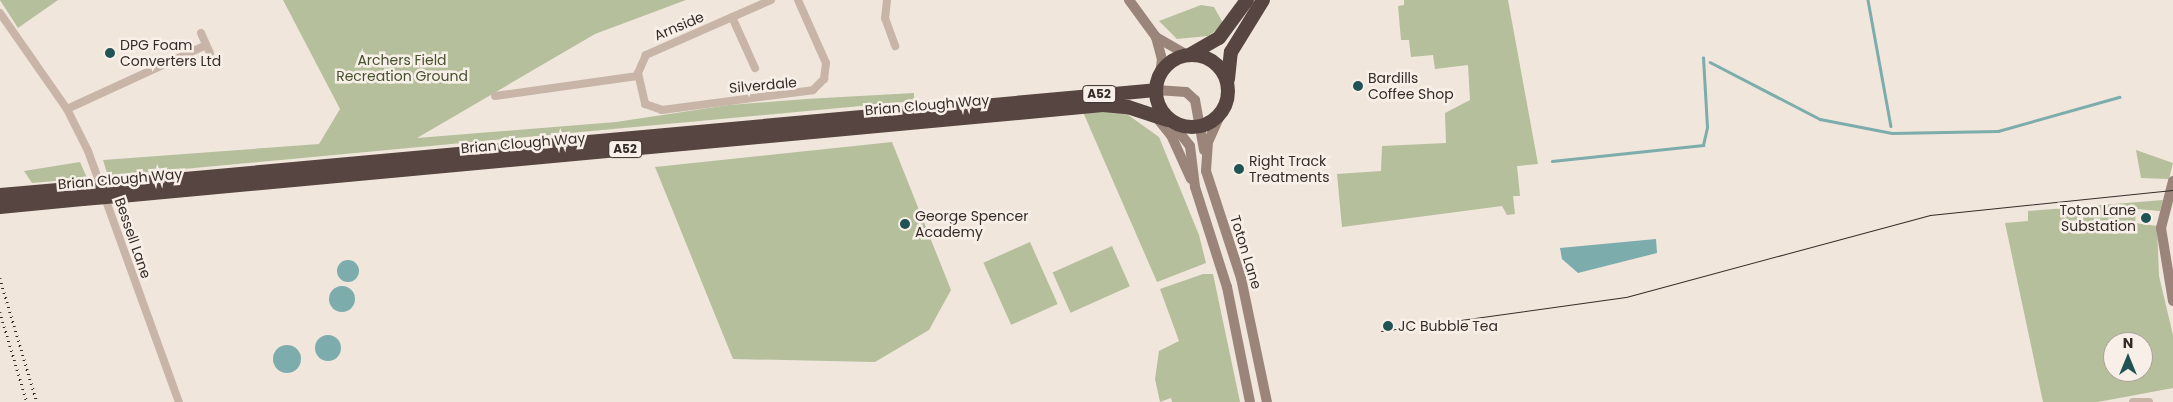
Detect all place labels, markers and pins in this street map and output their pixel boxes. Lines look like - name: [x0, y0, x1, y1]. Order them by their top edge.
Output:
- place label: DPG Foam Converters Ltd: [120, 37, 221, 70]
- marker: DPG Foam Converters Ltd: [104, 47, 116, 59]
- place label: Bardills Coffee Shop: [1368, 70, 1454, 102]
- marker: Bardills Coffee Shop: [1352, 80, 1364, 92]
- place label: Right Track Treatments: [1249, 153, 1329, 186]
- marker: Right Track Treatments: [1233, 163, 1245, 175]
- place label: Toton Lane Substation: [2060, 202, 2136, 234]
- place label: George Spencer Academy: [915, 208, 1028, 240]
- marker: Toton Lane Substation: [2140, 212, 2152, 224]
- marker: George Spencer Academy: [899, 218, 911, 230]
- place label: JC Bubble Tea: [1398, 318, 1498, 334]
- marker: JC Bubble Tea: [1382, 320, 1394, 332]

